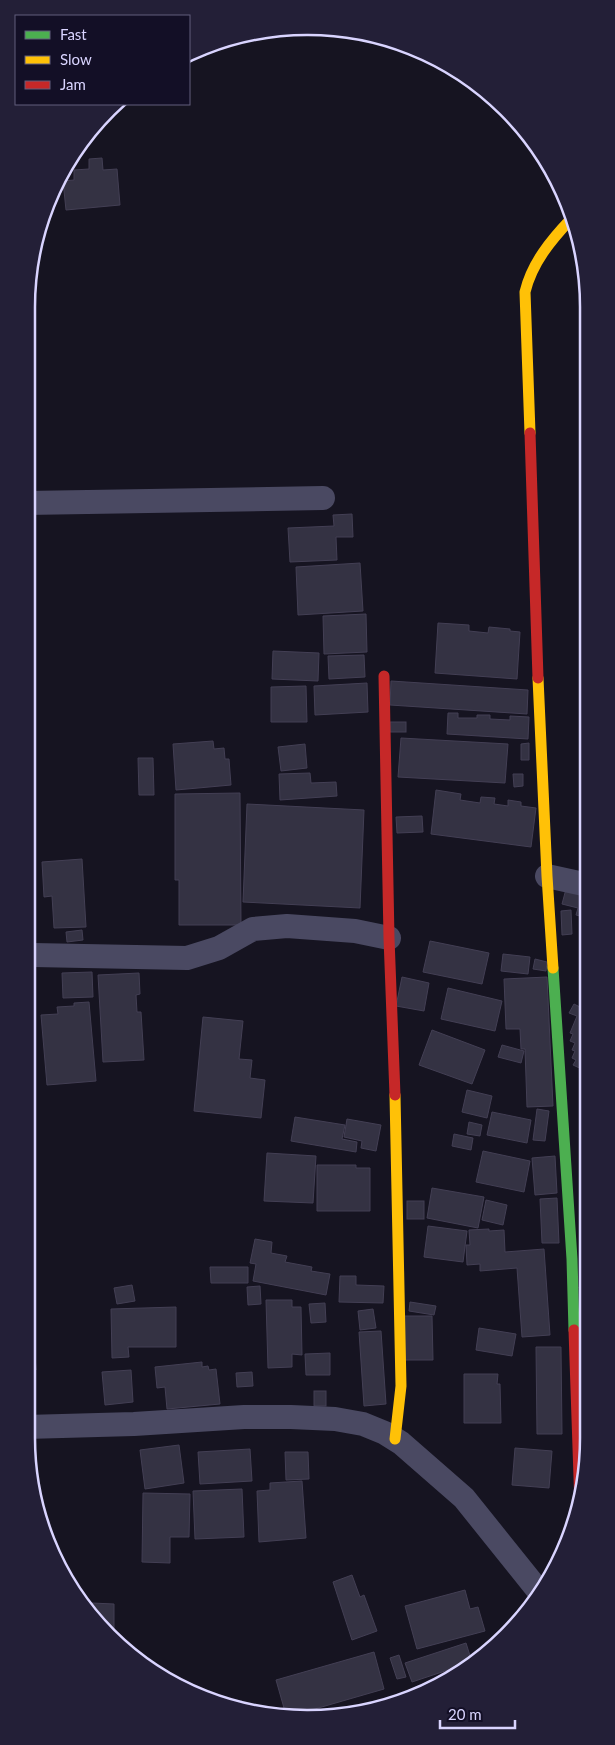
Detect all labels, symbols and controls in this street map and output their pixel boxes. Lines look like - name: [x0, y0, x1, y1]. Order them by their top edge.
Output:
- legend: [15, 15, 190, 105]
- text: Fast: [60, 25, 87, 43]
- text: Slow: [60, 50, 92, 68]
- text: Jam: [60, 75, 86, 93]
- scale bar: [440, 1698, 515, 1730]
- text: 20 m: [448, 1705, 482, 1723]

